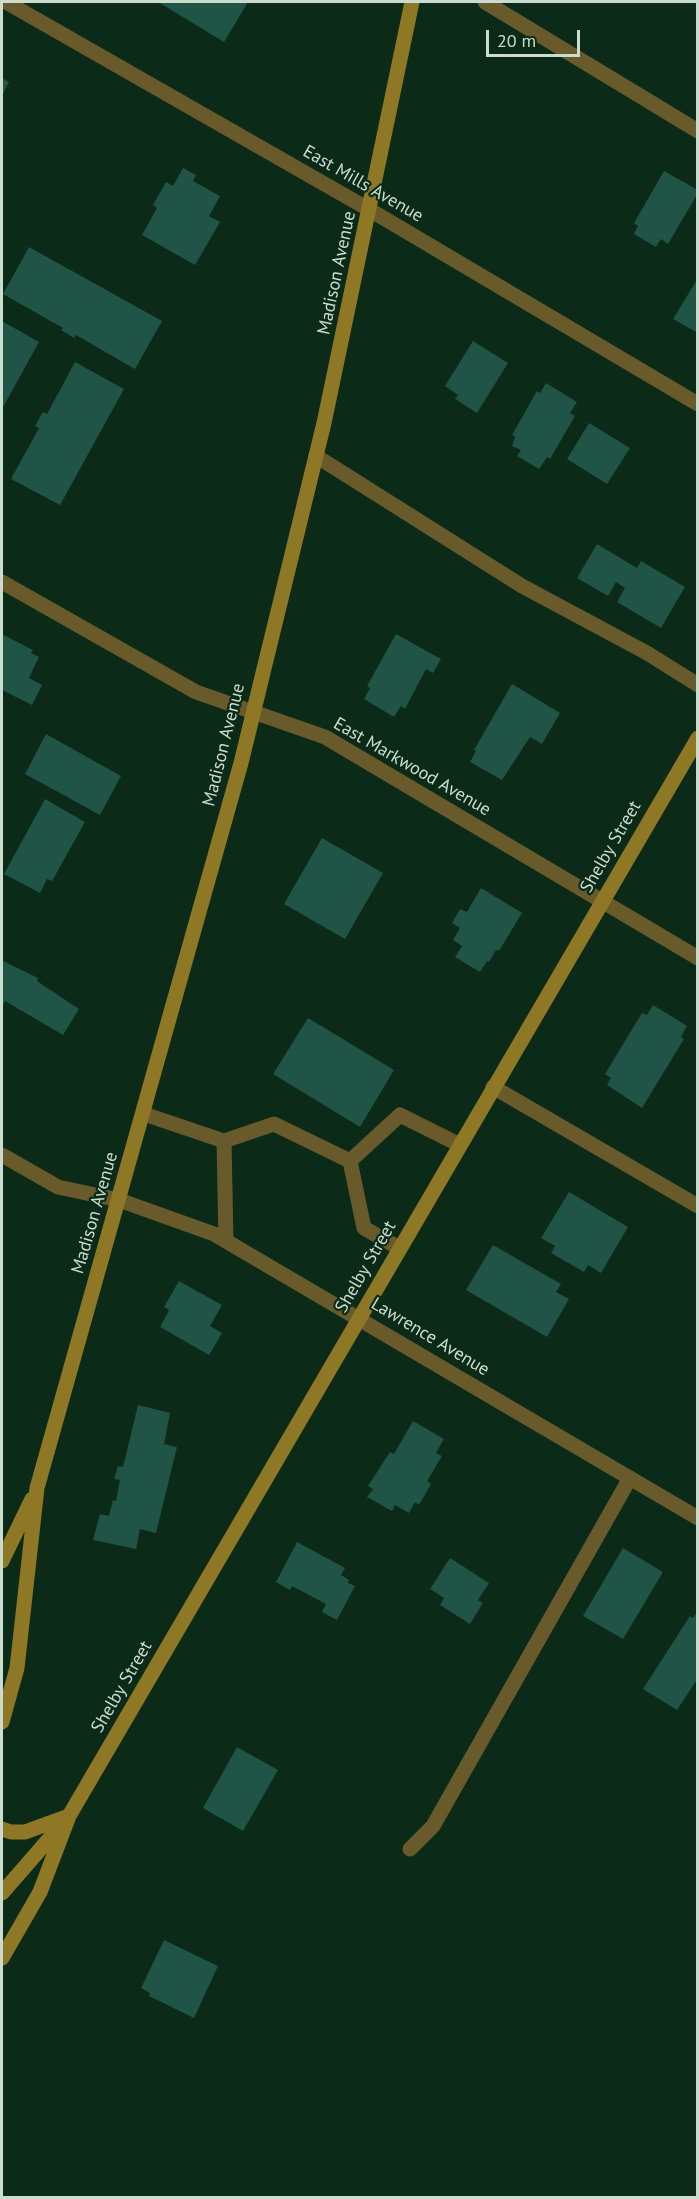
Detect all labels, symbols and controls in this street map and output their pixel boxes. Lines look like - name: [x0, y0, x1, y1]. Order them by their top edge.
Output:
- scale bar: [489, 18, 584, 56]
- text: 20 m: [497, 29, 536, 52]
- street label: East Mills Avenue: [299, 141, 427, 227]
- street label: Madison Avenue: [313, 209, 361, 337]
- street label: Madison Avenue: [198, 681, 250, 809]
- street label: East Markwood Avenue: [330, 713, 494, 821]
- street label: Shelby Street: [576, 797, 646, 897]
- street label: Madison Avenue: [67, 1150, 123, 1276]
- street label: Shelby Street: [331, 1217, 401, 1317]
- street label: Lawrence Avenue: [367, 1293, 493, 1381]
- street label: Shelby Street: [87, 1637, 157, 1737]

